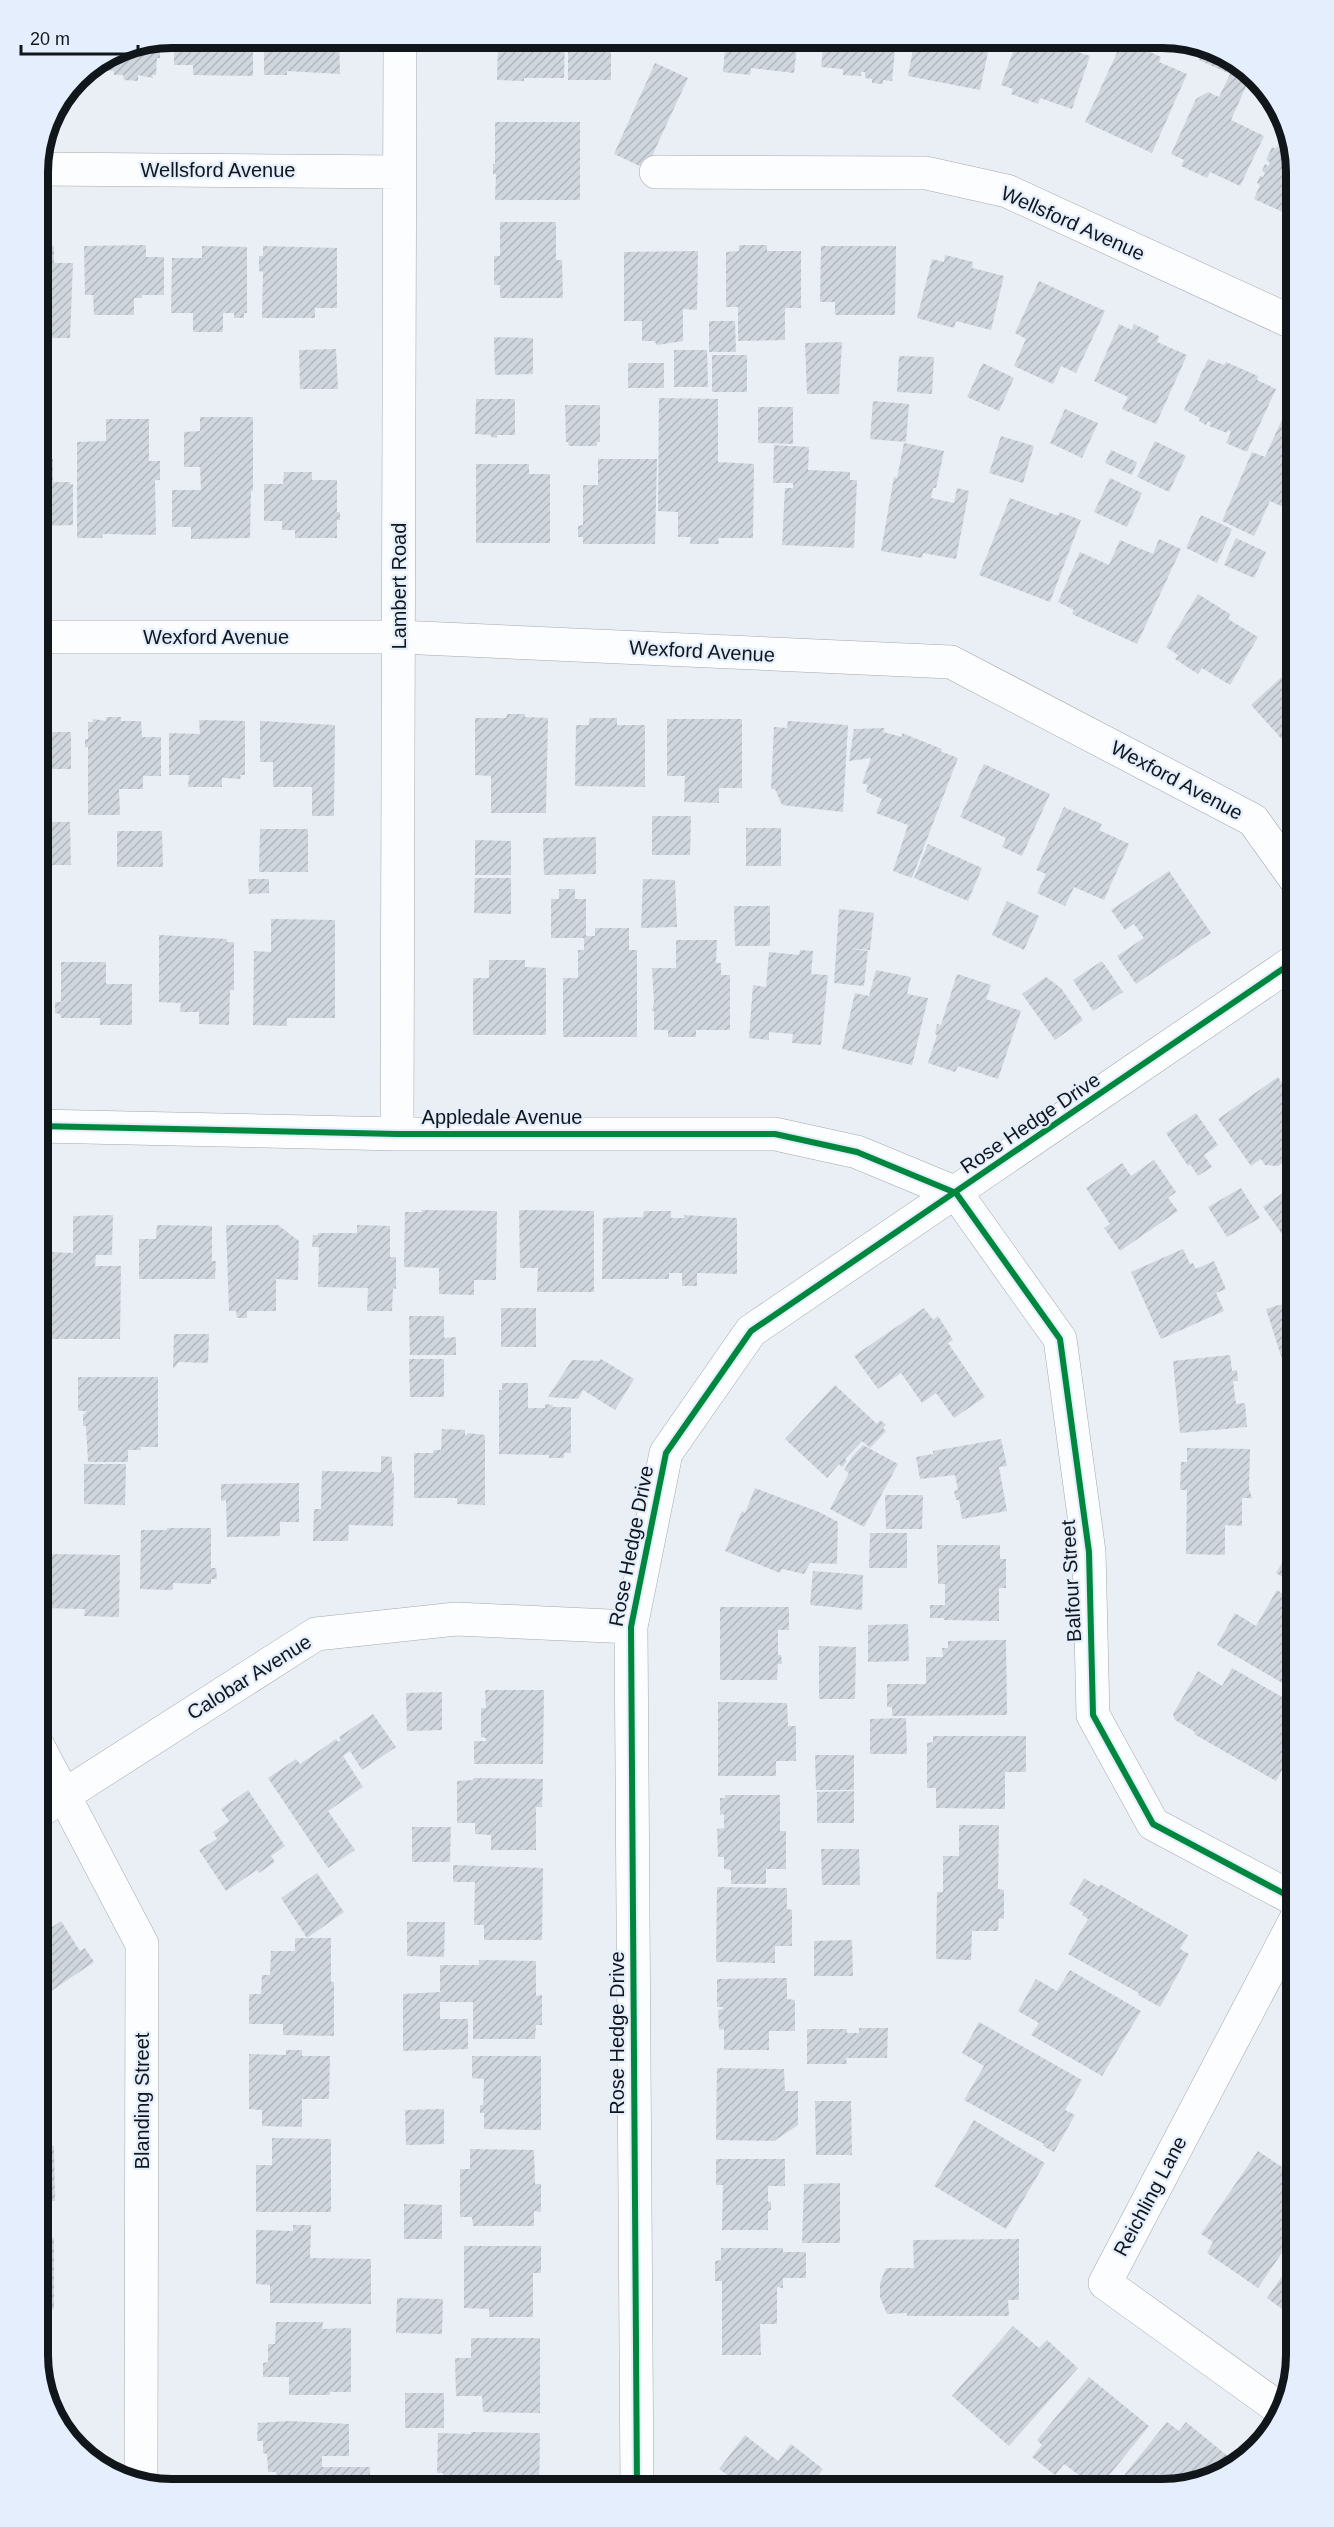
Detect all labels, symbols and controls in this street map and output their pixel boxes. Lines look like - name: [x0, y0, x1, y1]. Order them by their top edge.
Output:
- scale bar: [21, 18, 138, 56]
- text: 20 m: [30, 29, 70, 49]
- street label: Wellsford Avenue: [141, 159, 295, 181]
- street label: Wellsford Avenue: [998, 181, 1148, 265]
- street label: Lambert Road: [388, 523, 410, 649]
- street label: Wexford Avenue: [143, 626, 289, 648]
- street label: Wexford Avenue: [629, 636, 775, 666]
- street label: Wexford Avenue: [1107, 736, 1247, 824]
- street label: Rose Hedge Drive: [956, 1068, 1104, 1178]
- street label: Appledale Avenue: [422, 1106, 582, 1128]
- street label: Rose Hedge Drive: [605, 1464, 657, 1628]
- street label: Balfour Street: [1057, 1519, 1085, 1643]
- street label: Calobar Avenue: [183, 1630, 315, 1724]
- street label: Rose Hedge Drive: [606, 1951, 628, 2115]
- street label: Blanding Street: [131, 2032, 153, 2169]
- street label: Reichling Lane: [1109, 2132, 1191, 2260]

